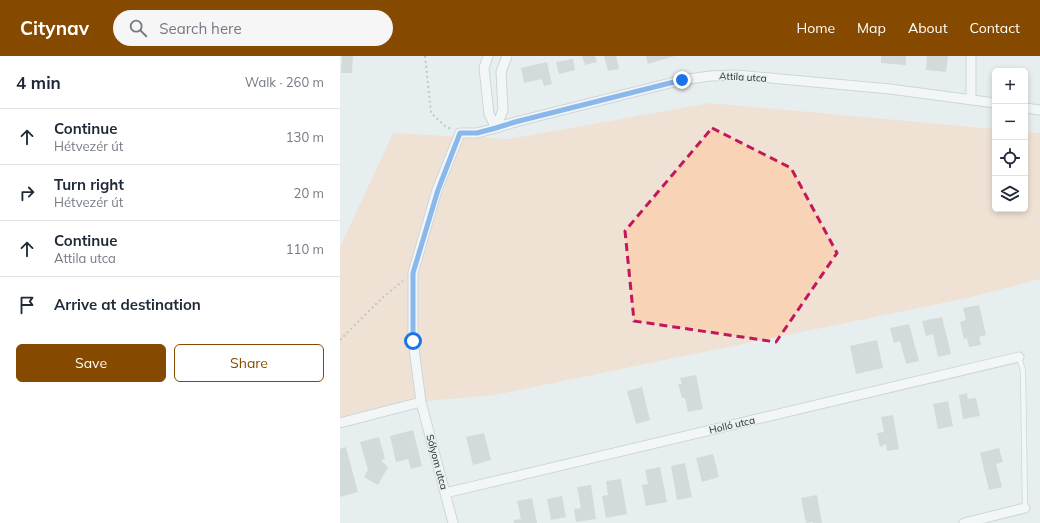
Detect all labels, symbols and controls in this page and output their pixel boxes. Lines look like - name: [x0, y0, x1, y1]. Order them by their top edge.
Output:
- search box: [113, 10, 393, 46]
- text: Citynav: [20, 16, 89, 40]
- icon: search: [127, 17, 149, 39]
- text: Search here: [159, 19, 242, 38]
- text: Home: [796, 19, 835, 37]
- text: Map: [857, 19, 886, 37]
- text: About: [908, 19, 948, 37]
- text: Contact: [970, 19, 1020, 37]
- map controls: [992, 68, 1028, 212]
- button: +: [992, 68, 1028, 104]
- street label: Attila utca: [719, 69, 767, 85]
- route end: [673, 71, 691, 89]
- text: 4 min: [16, 72, 61, 93]
- text: Walk · 260 m: [245, 74, 324, 90]
- button: −: [992, 104, 1028, 140]
- text: Continue: [54, 119, 117, 138]
- icon: ahead: [16, 126, 38, 148]
- text: 130 m: [286, 129, 324, 145]
- text: Hétvezér út: [54, 138, 123, 154]
- button: locate: [992, 140, 1028, 176]
- text: Turn right: [54, 175, 124, 194]
- button: layers: [992, 176, 1028, 212]
- icon: right: [16, 182, 38, 204]
- text: 20 m: [294, 185, 324, 201]
- text: Hétvezér út: [54, 194, 123, 210]
- text: Continue: [54, 231, 117, 250]
- icon: ahead: [16, 238, 38, 260]
- text: 110 m: [286, 241, 324, 257]
- text: Attila utca: [54, 250, 116, 266]
- icon: arrive: [16, 294, 38, 316]
- text: Arrive at destination: [54, 295, 201, 314]
- route start: [404, 332, 422, 350]
- button: Save: [16, 344, 166, 382]
- button: Share: [174, 344, 324, 382]
- street label: Holló utca: [708, 413, 756, 437]
- street label: Sólyom utca: [423, 433, 451, 491]

